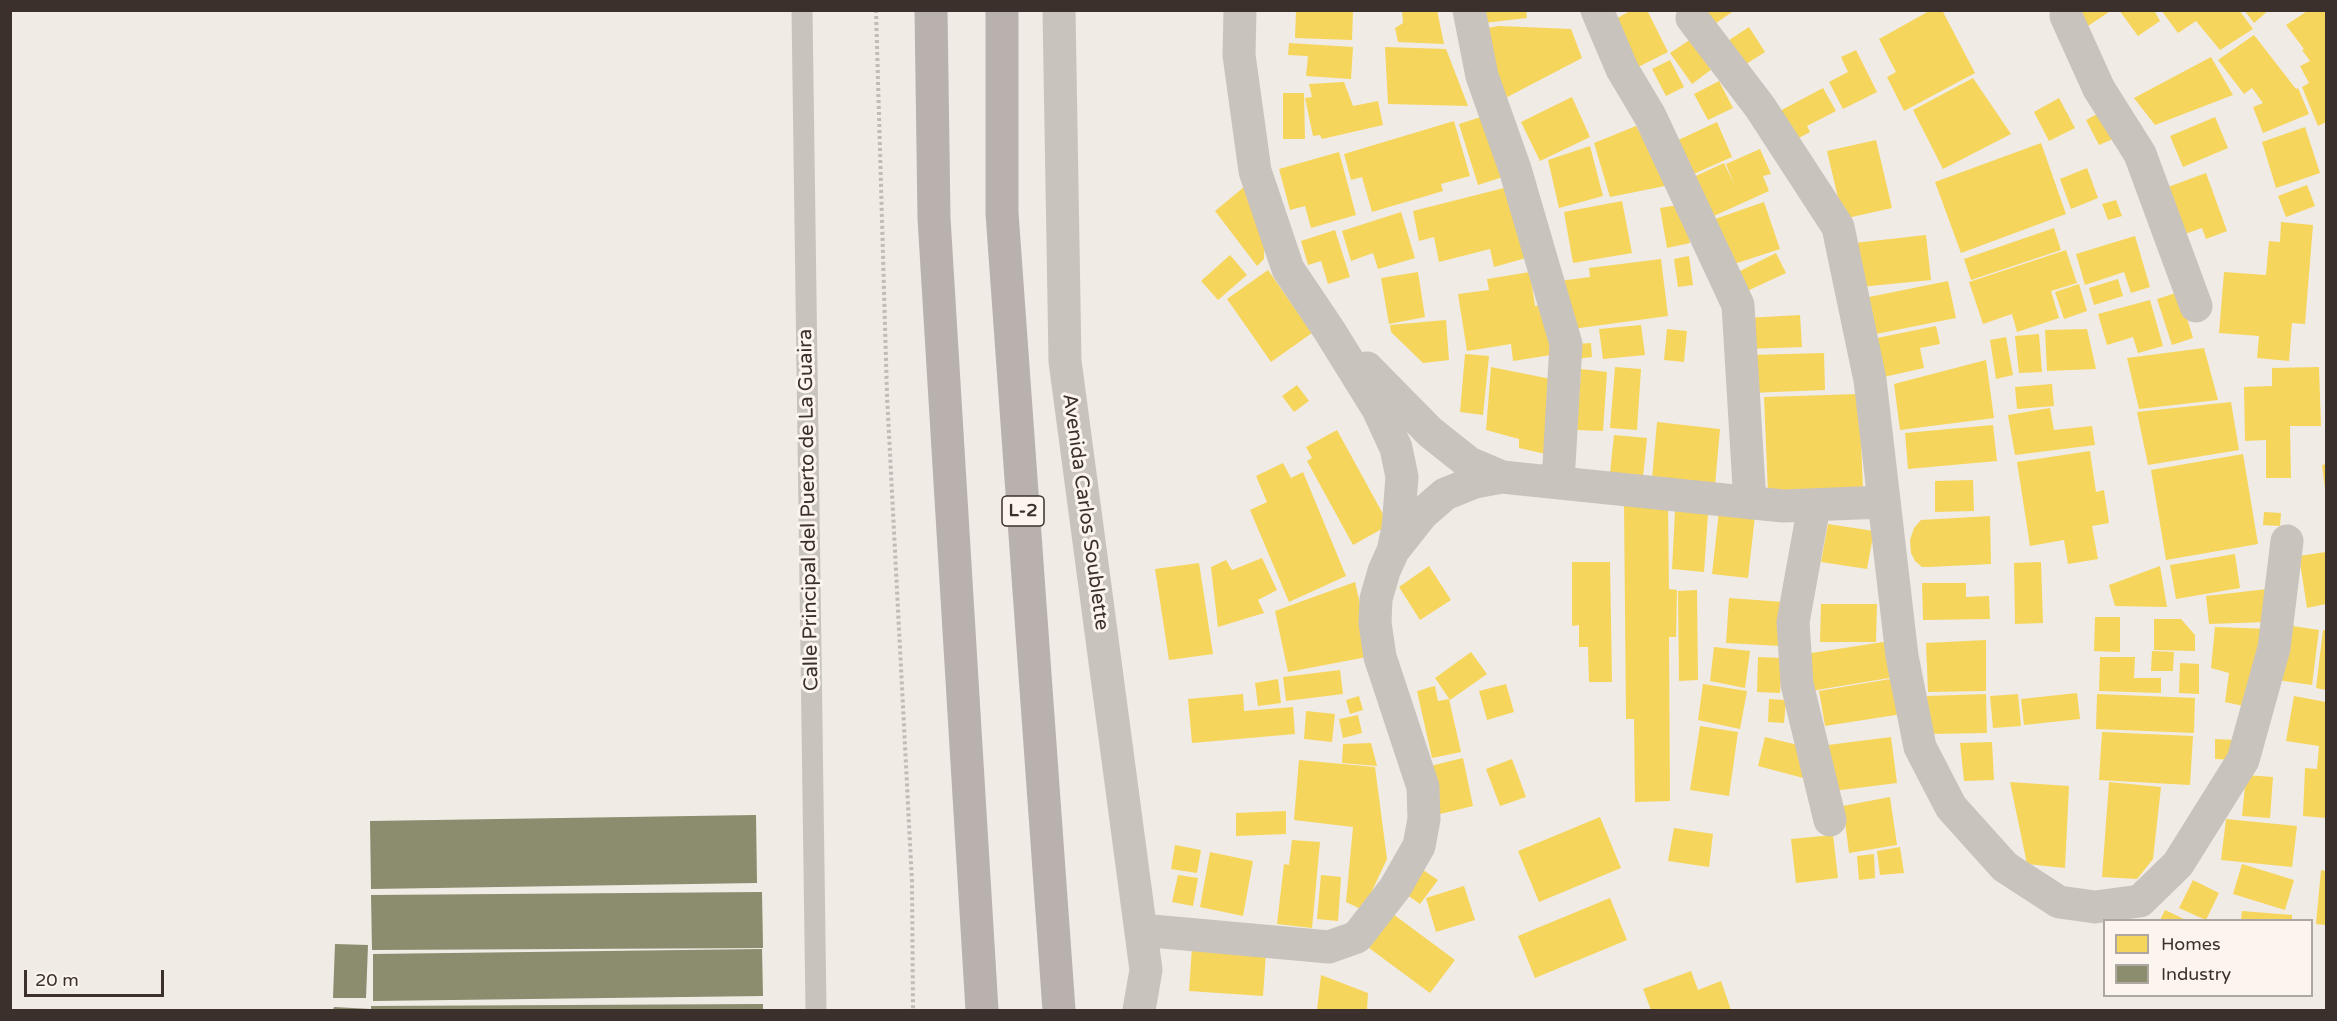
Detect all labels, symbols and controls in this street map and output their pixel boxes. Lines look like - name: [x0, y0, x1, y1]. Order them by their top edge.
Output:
- street label: Calle Principal del Puerto de La Guaira: [794, 329, 824, 691]
- street label: Avenida Carlos Soublette: [1056, 392, 1114, 632]
- road number: L-2: [1002, 496, 1044, 526]
- legend: [2103, 919, 2313, 997]
- text: Homes: [2161, 933, 2221, 955]
- scale bar: [27, 958, 166, 996]
- text: Industry: [2161, 963, 2231, 985]
- text: 20 m: [35, 969, 79, 991]

